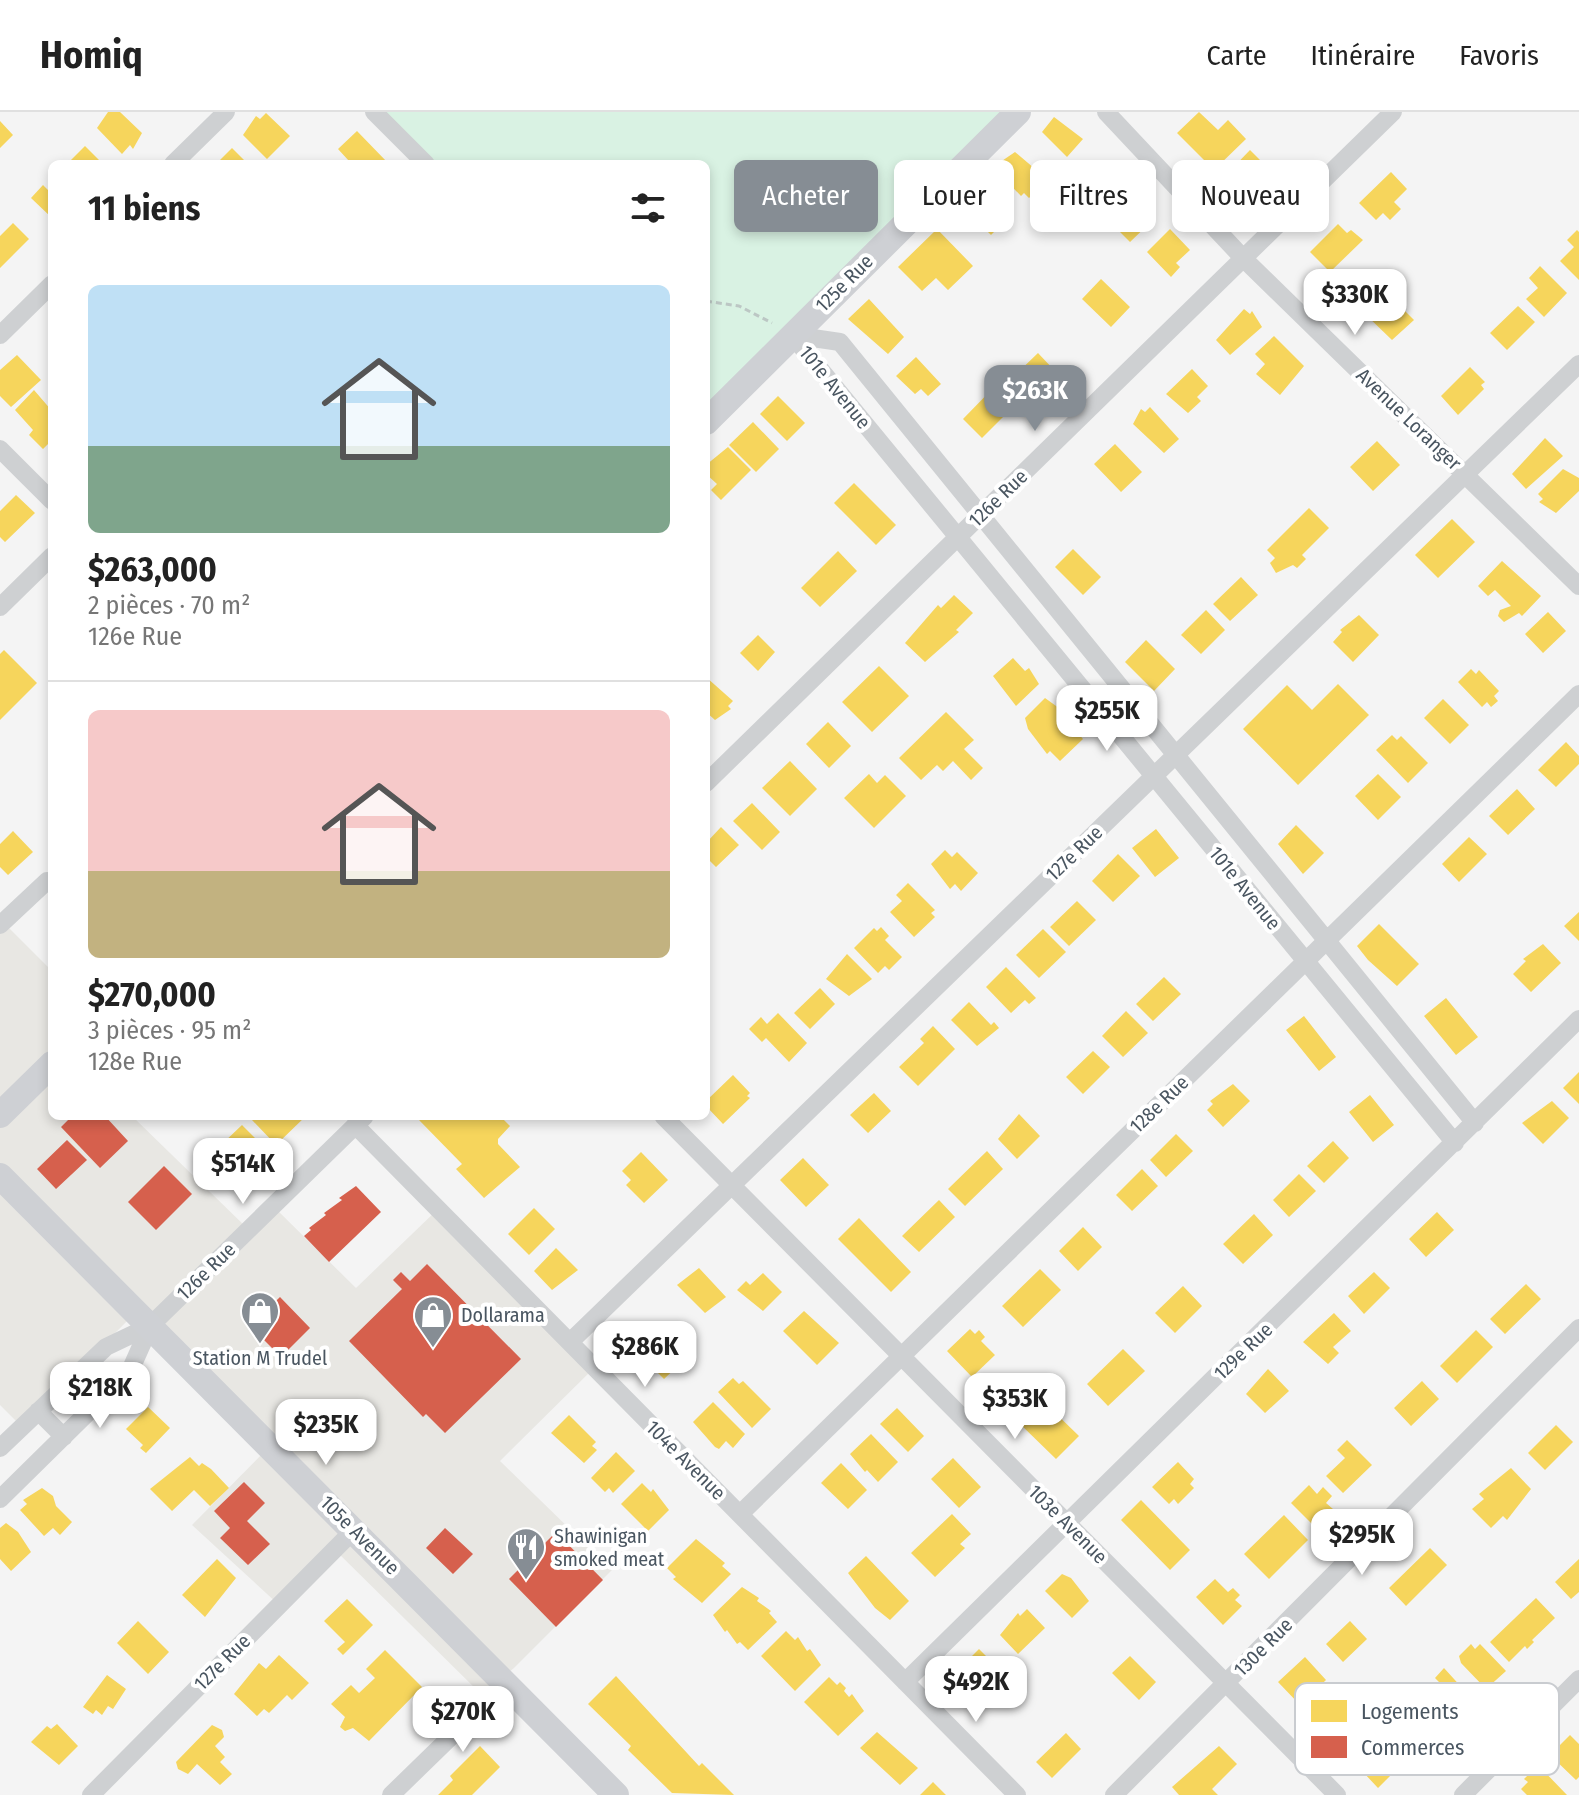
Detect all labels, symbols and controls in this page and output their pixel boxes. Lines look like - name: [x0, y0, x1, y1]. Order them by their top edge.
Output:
- text: Homiq: [40, 32, 143, 78]
- text: Carte: [1207, 39, 1267, 72]
- text: Itinéraire: [1311, 39, 1415, 72]
- text: Favoris: [1459, 39, 1539, 72]
- chip: Acheter: [734, 160, 878, 232]
- chip: Louer: [894, 160, 1014, 232]
- chip: Filtres: [1030, 160, 1156, 232]
- chip: Nouveau: [1172, 160, 1329, 232]
- icon: filters: [626, 186, 670, 230]
- text: 11 biens: [88, 188, 200, 229]
- street label: 125e Rue: [810, 249, 878, 317]
- pin: $330K: [1299, 269, 1411, 337]
- text: $330K: [1322, 279, 1388, 310]
- icon: home: [307, 337, 451, 481]
- street label: 101e Avenue: [794, 341, 876, 433]
- street label: Avenue Loranger: [1352, 363, 1466, 475]
- pin: $263K: [979, 365, 1091, 433]
- text: $263K: [1002, 375, 1068, 406]
- street label: 126e Rue: [964, 464, 1032, 532]
- text: $263,000: [88, 549, 217, 590]
- text: 2 pièces · 70 m²: [88, 590, 250, 621]
- text: 126e Rue: [88, 621, 182, 652]
- pin: $255K: [1051, 685, 1163, 753]
- text: $255K: [1074, 695, 1140, 726]
- icon: home: [307, 762, 451, 906]
- street label: 127e Rue: [1041, 820, 1107, 886]
- street label: 101e Avenue: [1204, 842, 1286, 934]
- text: $270,000: [88, 974, 216, 1015]
- text: 3 pièces · 95 m²: [88, 1015, 251, 1046]
- text: 128e Rue: [88, 1046, 182, 1077]
- street label: 128e Rue: [1125, 1070, 1193, 1138]
- pin: $514K: [187, 1138, 299, 1206]
- text: $514K: [211, 1148, 275, 1179]
- street label: 126e Rue: [172, 1237, 240, 1305]
- shop icon: Station M Trudel: [239, 1290, 281, 1345]
- shop icon: Dollarama: [412, 1294, 454, 1349]
- place label: Dollarama: [461, 1303, 545, 1327]
- street label: 129e Rue: [1209, 1317, 1277, 1385]
- pin: $286K: [589, 1321, 701, 1389]
- text: $286K: [611, 1331, 679, 1362]
- place label: Station M Trudel: [193, 1346, 327, 1370]
- pin: $218K: [44, 1362, 156, 1430]
- text: $218K: [68, 1372, 132, 1403]
- pin: $353K: [959, 1373, 1071, 1441]
- text: $353K: [982, 1383, 1048, 1414]
- pin: $235K: [270, 1399, 382, 1467]
- text: $235K: [294, 1409, 358, 1440]
- street label: 104e Avenue: [641, 1415, 731, 1505]
- street label: 103e Avenue: [1024, 1480, 1112, 1568]
- street label: 105e Avenue: [315, 1490, 405, 1580]
- pin: $295K: [1306, 1509, 1418, 1577]
- text: $295K: [1329, 1519, 1395, 1550]
- place label: Shawinigan smoked meat: [554, 1524, 665, 1571]
- restaurant icon: Shawinigan smoked meat: [505, 1526, 547, 1581]
- street label: 130e Rue: [1229, 1613, 1297, 1681]
- street label: 127e Rue: [189, 1629, 255, 1695]
- pin: $492K: [920, 1656, 1032, 1724]
- text: $492K: [943, 1666, 1009, 1697]
- legend: [1295, 1683, 1559, 1775]
- pin: $270K: [407, 1686, 519, 1754]
- text: $270K: [431, 1696, 495, 1727]
- text: Logements: [1361, 1698, 1459, 1725]
- text: Commerces: [1361, 1734, 1464, 1761]

